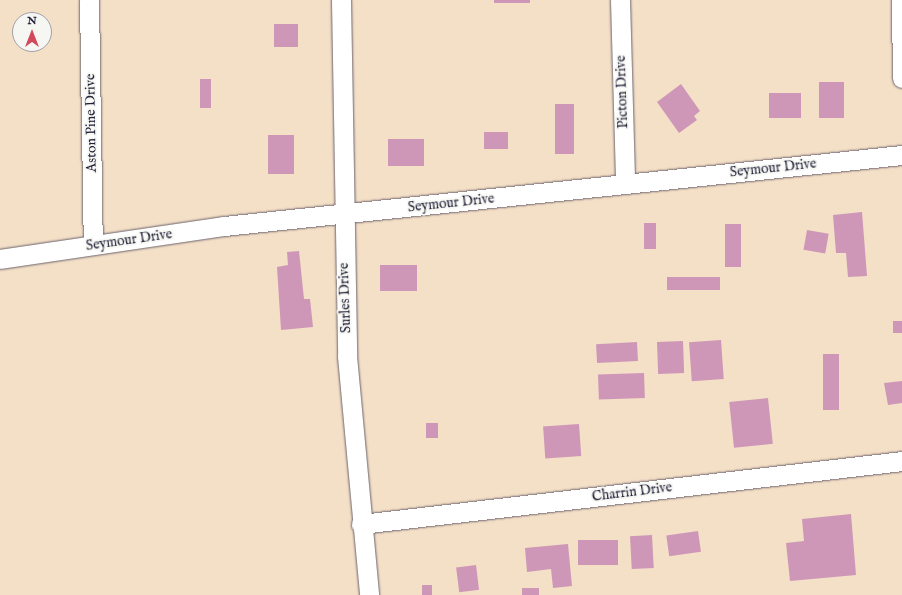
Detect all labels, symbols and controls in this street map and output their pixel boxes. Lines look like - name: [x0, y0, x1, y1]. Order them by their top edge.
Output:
- north arrow: [12, 12, 52, 52]
- text: N: [27, 14, 37, 28]
- street label: Picton Drive: [612, 55, 632, 129]
- street label: Aston Pine Drive: [82, 74, 100, 172]
- street label: Seymour Drive: [729, 155, 817, 181]
- street label: Seymour Drive: [407, 190, 495, 216]
- street label: Seymour Drive: [85, 226, 173, 254]
- street label: Surles Drive: [335, 263, 355, 333]
- street label: Charrin Drive: [591, 479, 673, 505]

